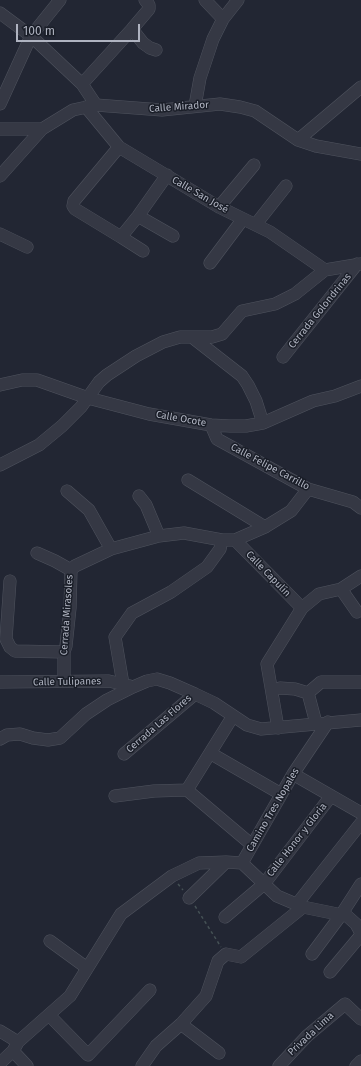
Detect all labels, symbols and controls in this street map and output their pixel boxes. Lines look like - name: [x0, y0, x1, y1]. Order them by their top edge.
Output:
- scale bar: [18, 16, 142, 42]
- text: 100 m: [23, 24, 55, 38]
- street label: Calle Mirador: [149, 99, 209, 115]
- street label: Calle San José: [170, 174, 230, 216]
- street label: Cerrada Golondrinas: [286, 271, 354, 351]
- street label: Calle Ocote: [155, 409, 207, 429]
- street label: Calle Felipe Carrillo: [228, 441, 312, 493]
- street label: Calle Capulín: [243, 549, 293, 599]
- street label: Cerrada Mirasoles: [58, 574, 76, 656]
- street label: Calle Tulipanes: [33, 675, 101, 689]
- street label: Cerrada Las Flores: [124, 692, 194, 756]
- street label: Camino Tres Nopales: [244, 766, 302, 854]
- street label: Calle Honor y Gloria: [264, 801, 330, 879]
- street label: Privada Lima: [286, 1010, 336, 1058]

